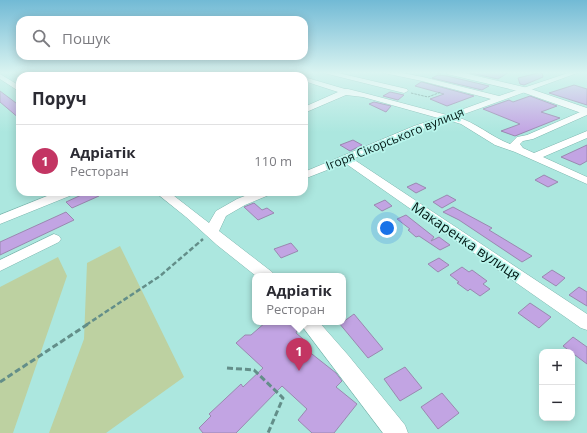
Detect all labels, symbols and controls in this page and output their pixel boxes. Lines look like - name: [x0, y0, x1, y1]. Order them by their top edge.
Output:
- search box: [16, 16, 308, 60]
- icon: search: [30, 27, 52, 49]
- text: Пошук: [62, 28, 111, 48]
- text: Поруч: [32, 87, 87, 110]
- street label: Ігоря Сікорського вулиця: [323, 103, 466, 174]
- text: Адріатік: [70, 142, 136, 162]
- text: 1: [41, 152, 49, 170]
- text: 110 m: [254, 152, 292, 170]
- text: Ресторан: [70, 162, 129, 180]
- street label: Макаренка вулиця: [408, 197, 525, 284]
- your location: [377, 218, 397, 238]
- popup: [252, 273, 346, 325]
- text: Адріатік: [266, 280, 332, 300]
- text: Ресторан: [266, 300, 325, 318]
- pin: 1: [286, 338, 312, 371]
- map controls: [539, 349, 575, 421]
- button: +: [539, 349, 575, 385]
- button: −: [539, 385, 575, 421]

